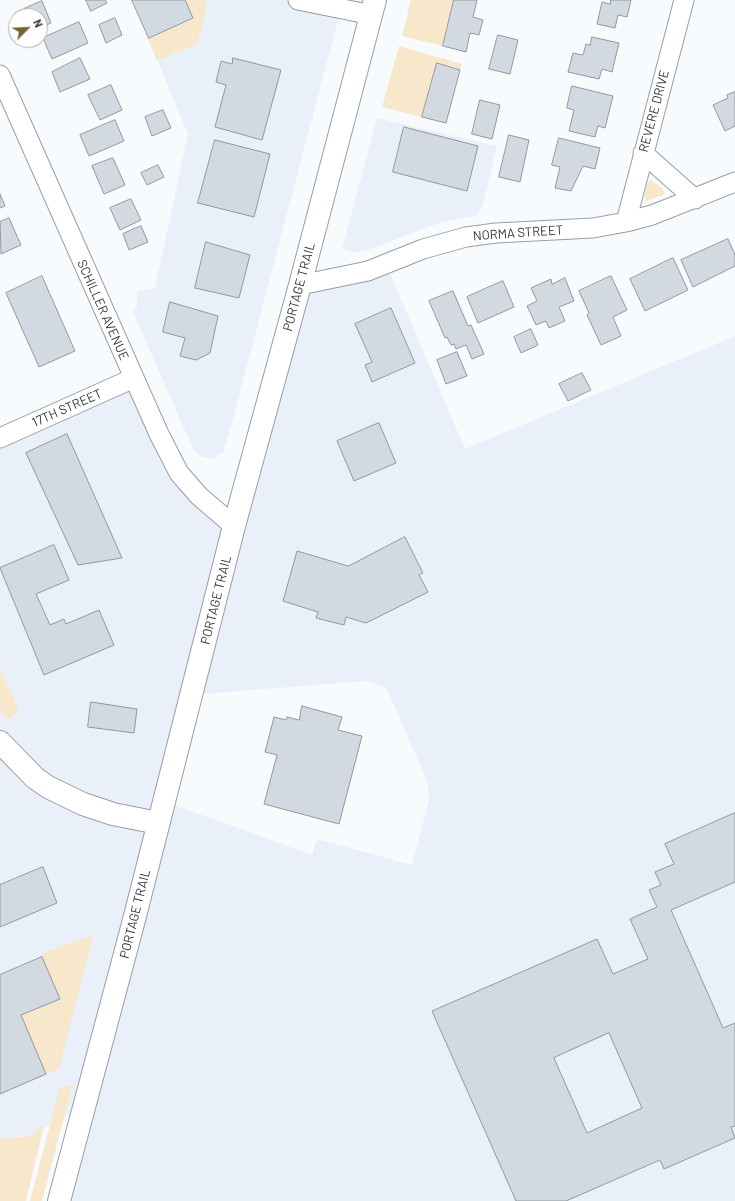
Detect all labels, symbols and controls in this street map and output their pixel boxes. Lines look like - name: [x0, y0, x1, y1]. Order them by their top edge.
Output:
- north arrow: [8, 8, 48, 48]
- text: N: [31, 17, 46, 29]
- street label: REVERE DRIVE: [636, 68, 672, 154]
- street label: NORMA STREET: [472, 222, 564, 244]
- street label: PORTAGE TRAIL: [280, 241, 318, 333]
- street label: SCHILLER AVENUE: [74, 257, 132, 363]
- street label: 17TH STREET: [30, 386, 104, 430]
- street label: PORTAGE TRAIL: [197, 554, 235, 646]
- street label: PORTAGE TRAIL: [116, 868, 154, 960]

